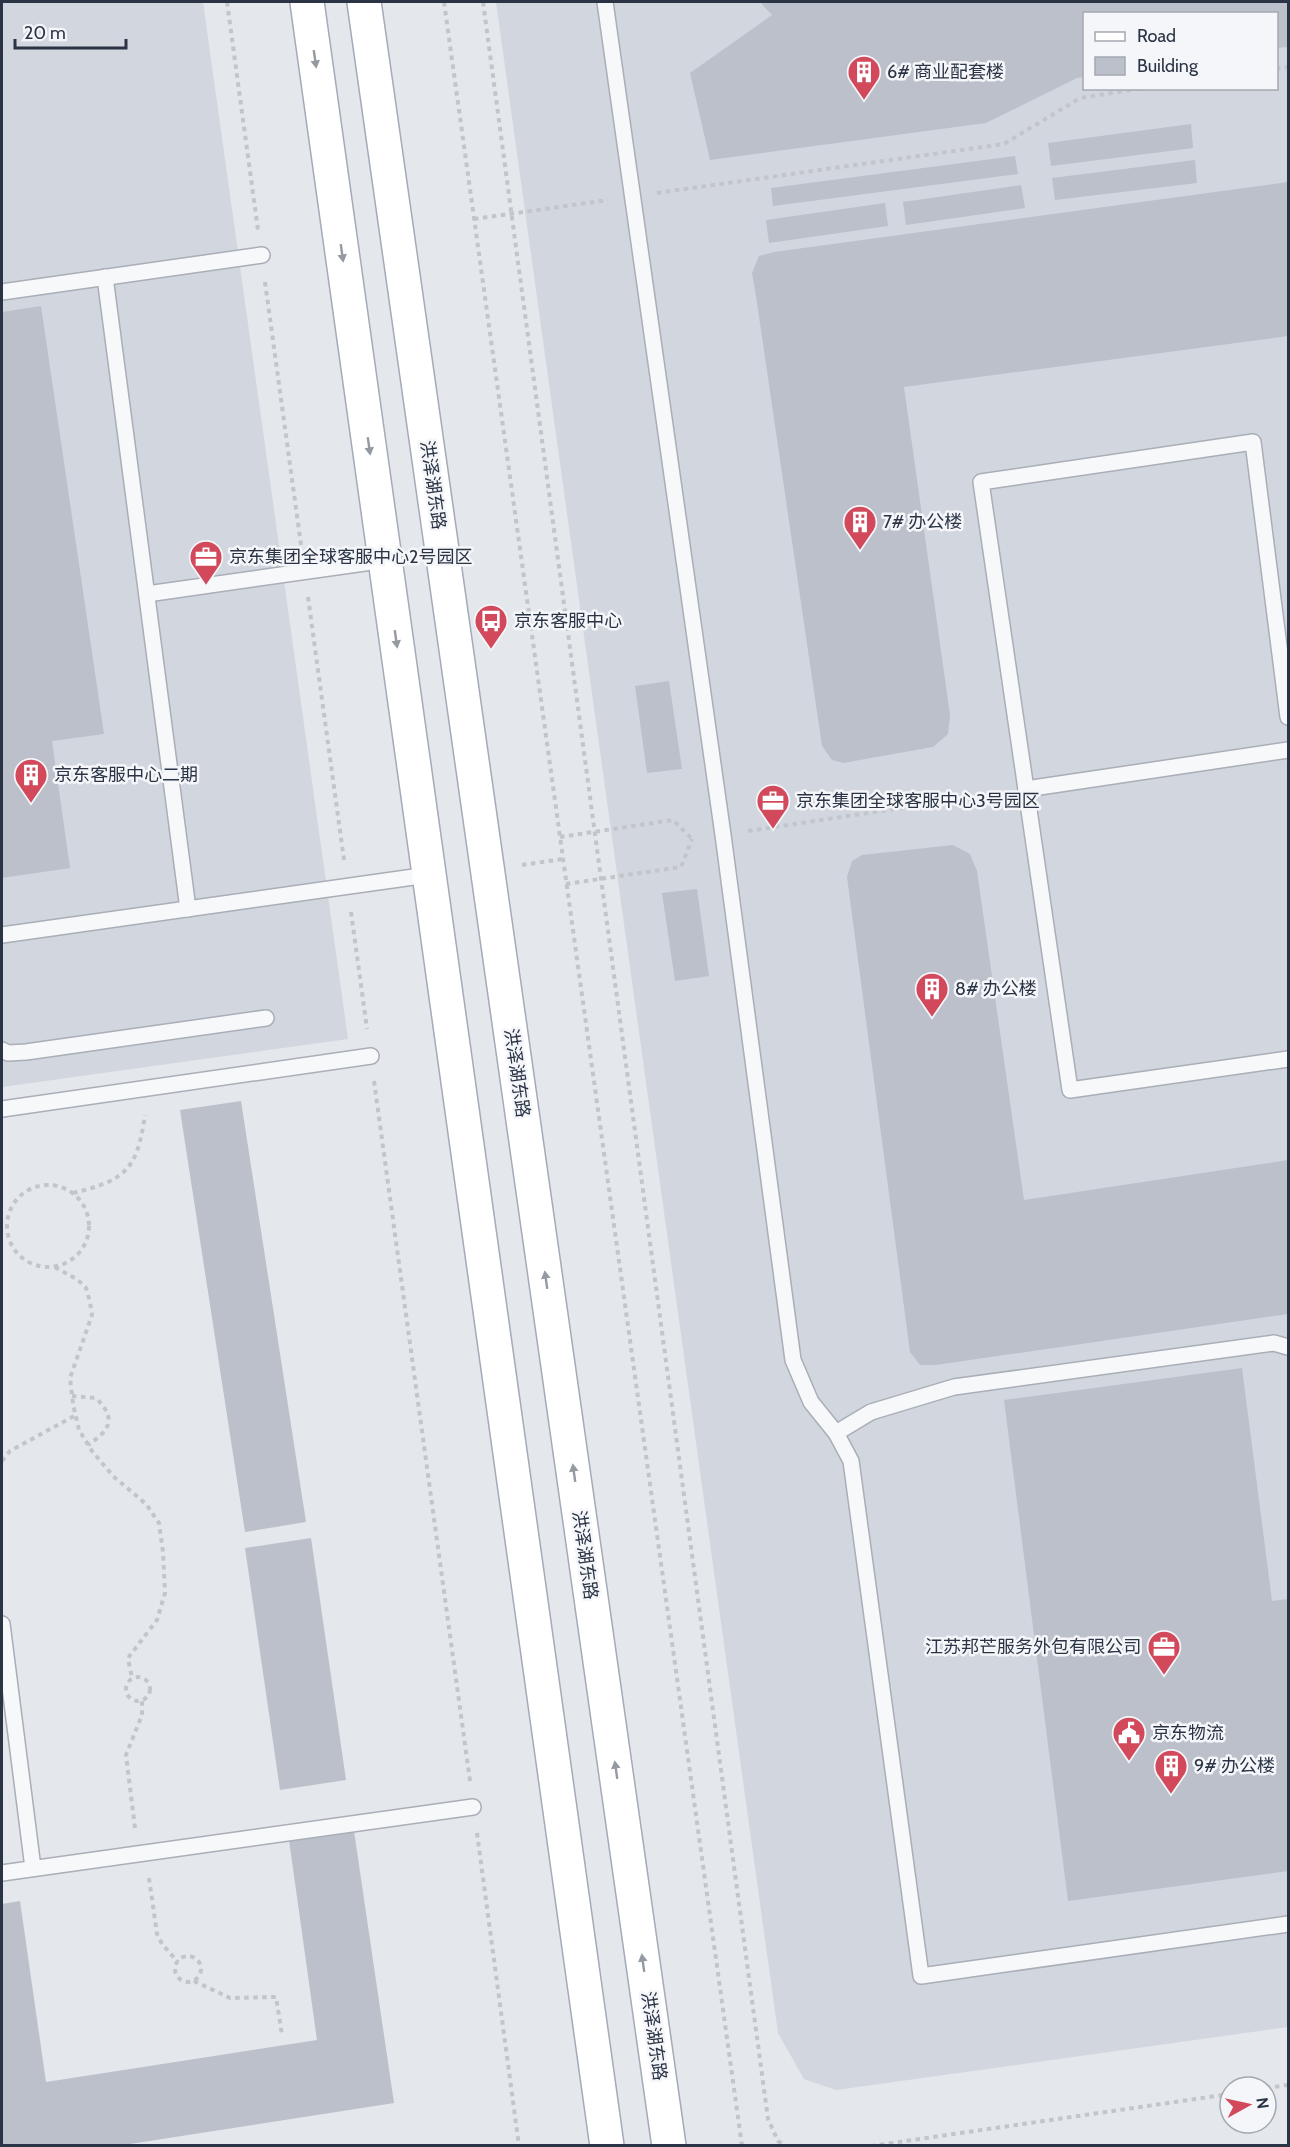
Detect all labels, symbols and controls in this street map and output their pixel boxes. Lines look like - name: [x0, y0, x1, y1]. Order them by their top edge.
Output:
- scale bar: [15, 12, 126, 50]
- legend: [1083, 12, 1278, 90]
- text: 20 m: [24, 22, 66, 44]
- text: Road: [1137, 25, 1176, 47]
- one-way arrow: [311, 50, 320, 69]
- building icon: 6# 商业配套楼: [846, 54, 882, 101]
- text: Building: [1137, 55, 1199, 77]
- place label: 6# 商业配套楼: [887, 61, 1004, 83]
- one-way arrow: [338, 243, 347, 262]
- one-way arrow: [365, 436, 374, 455]
- street label: 洪泽湖东路: [416, 439, 450, 531]
- building icon: 7# 办公楼: [842, 504, 878, 551]
- place label: 7# 办公楼: [883, 511, 962, 533]
- office icon: 京东集团全球客服中心2号园区: [188, 539, 224, 586]
- place label: 京东集团全球客服中心2号园区: [229, 546, 472, 568]
- bus stop icon: 京东客服中心: [473, 603, 509, 650]
- place label: 京东客服中心: [514, 610, 622, 632]
- one-way arrow: [391, 629, 401, 648]
- building icon: 京东客服中心二期: [13, 757, 49, 804]
- place label: 京东客服中心二期: [54, 764, 198, 786]
- office icon: 京东集团全球客服中心3号园区: [755, 783, 791, 830]
- place label: 京东集团全球客服中心3号园区: [796, 790, 1040, 812]
- building icon: 8# 办公楼: [914, 971, 950, 1018]
- place label: 8# 办公楼: [955, 978, 1037, 1000]
- street label: 洪泽湖东路: [500, 1027, 534, 1119]
- one-way arrow: [542, 1270, 551, 1289]
- one-way arrow: [569, 1463, 578, 1482]
- street label: 洪泽湖东路: [568, 1509, 602, 1601]
- office icon: 江苏邦芒服务外包有限公司: [1146, 1629, 1182, 1676]
- place label: 江苏邦芒服务外包有限公司: [925, 1636, 1141, 1658]
- public building icon: 京东物流: [1111, 1715, 1147, 1762]
- place label: 京东物流: [1152, 1722, 1224, 1744]
- building icon: 9# 办公楼: [1153, 1748, 1189, 1795]
- place label: 9# 办公楼: [1194, 1755, 1275, 1777]
- one-way arrow: [611, 1760, 620, 1779]
- one-way arrow: [639, 1953, 648, 1972]
- street label: 洪泽湖东路: [637, 1990, 671, 2082]
- north arrow: [1218, 2075, 1278, 2135]
- text: N: [1252, 2096, 1273, 2110]

